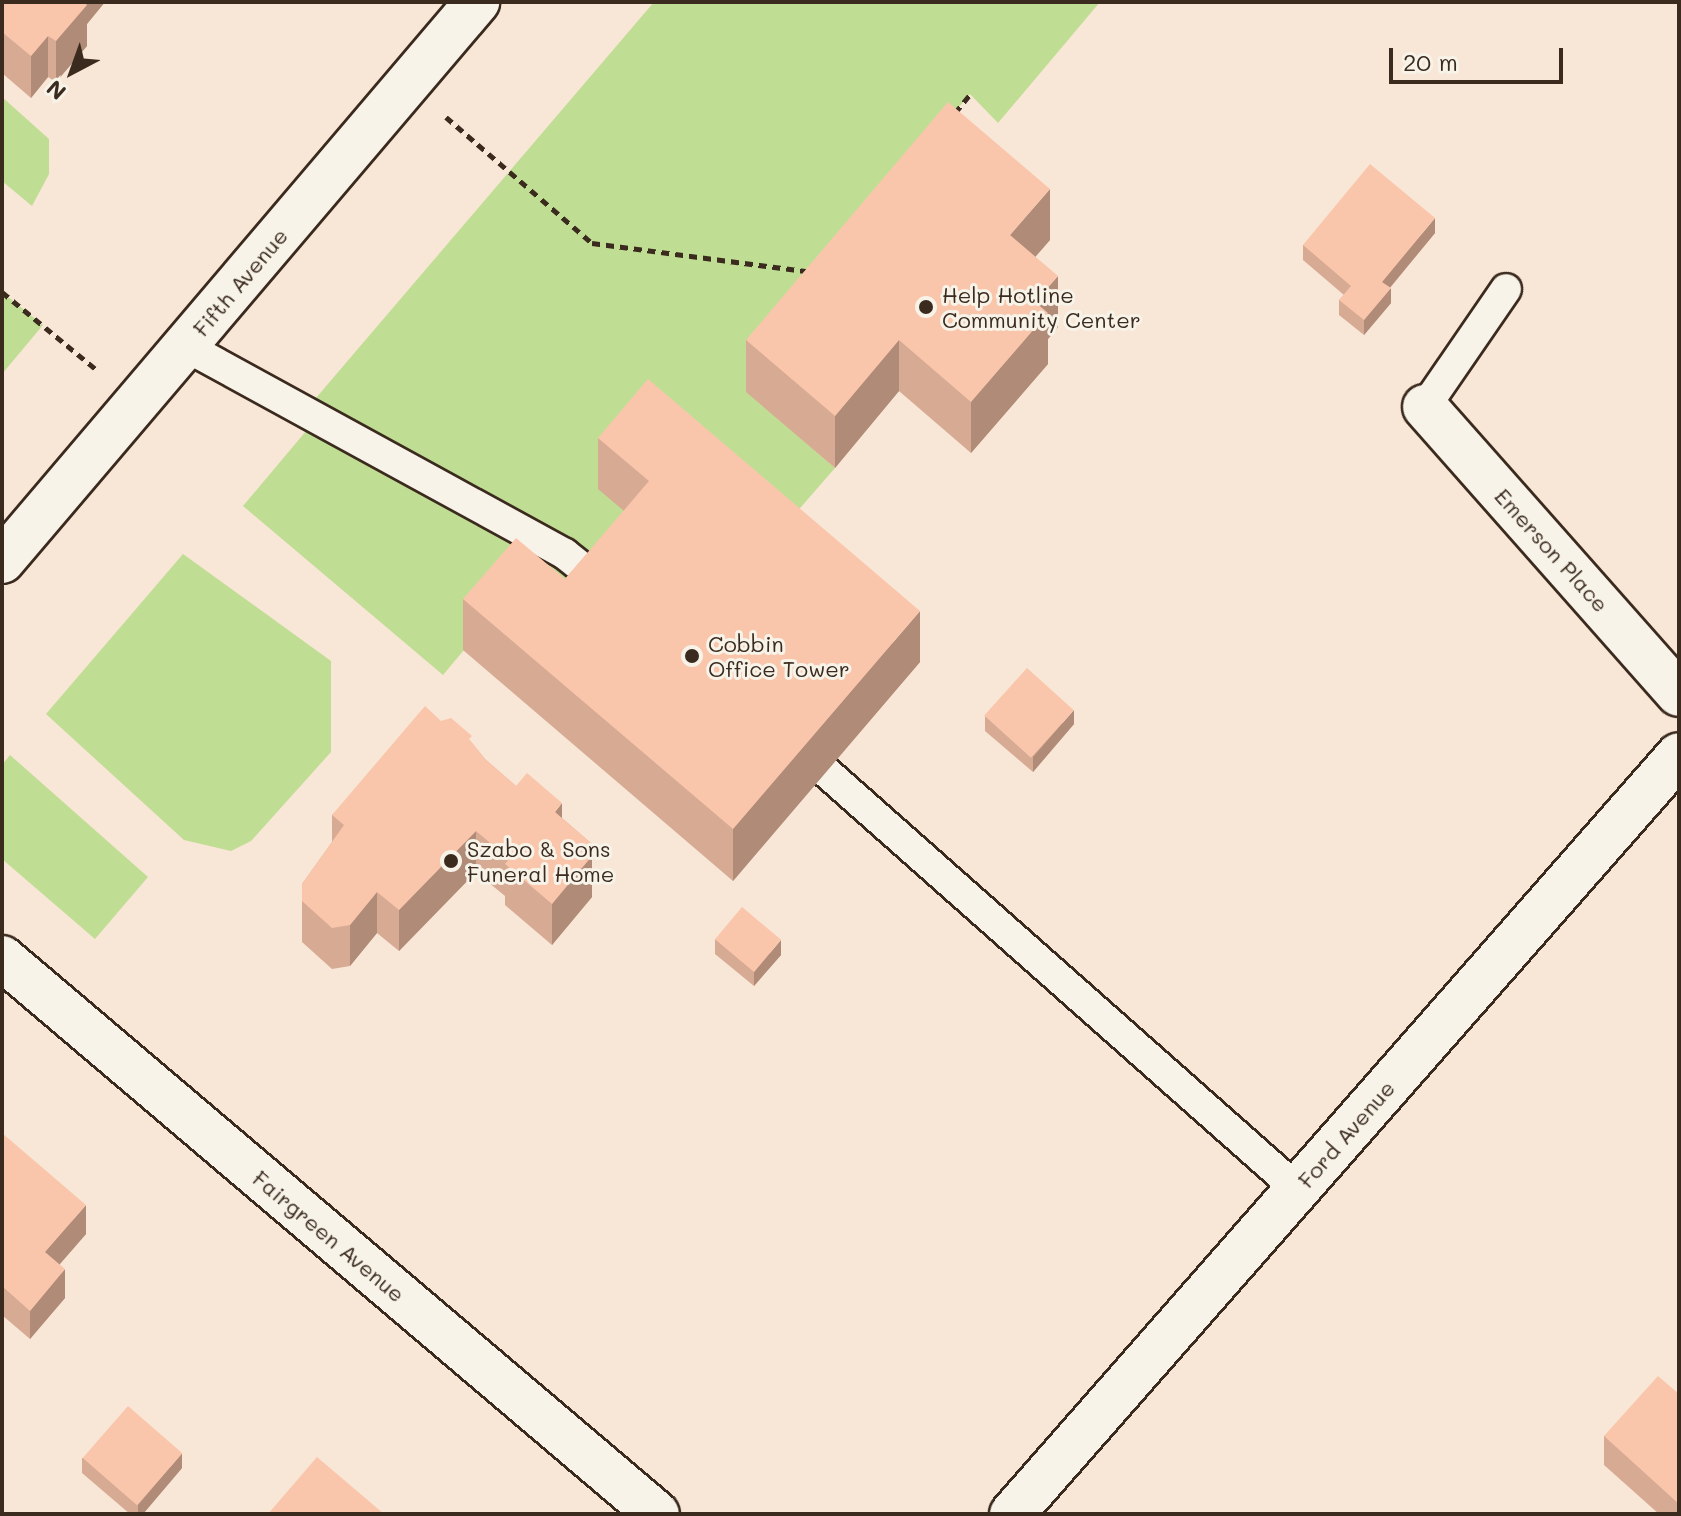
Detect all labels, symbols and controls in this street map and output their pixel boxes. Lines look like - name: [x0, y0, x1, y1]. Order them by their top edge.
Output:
- north arrow: [32, 32, 112, 112]
- scale bar: [1393, 32, 1567, 82]
- text: 20 m: [1403, 46, 1458, 77]
- text: N: [40, 74, 72, 107]
- street label: Fifth Avenue: [187, 223, 293, 341]
- place label: Help Hotline Community Center: [942, 281, 1141, 332]
- marker: Help Hotline Community Center: [917, 298, 935, 316]
- street label: Emerson Place: [1490, 483, 1614, 617]
- place label: Cobbin Office Tower: [708, 630, 850, 682]
- marker: Cobbin Office Tower: [683, 647, 701, 665]
- place label: Szabo & Sons Funeral Home: [467, 835, 614, 886]
- marker: Szabo & Sons Funeral Home: [442, 852, 460, 870]
- street label: Ford Avenue: [1292, 1075, 1400, 1193]
- street label: Fairgreen Avenue: [248, 1165, 410, 1307]

